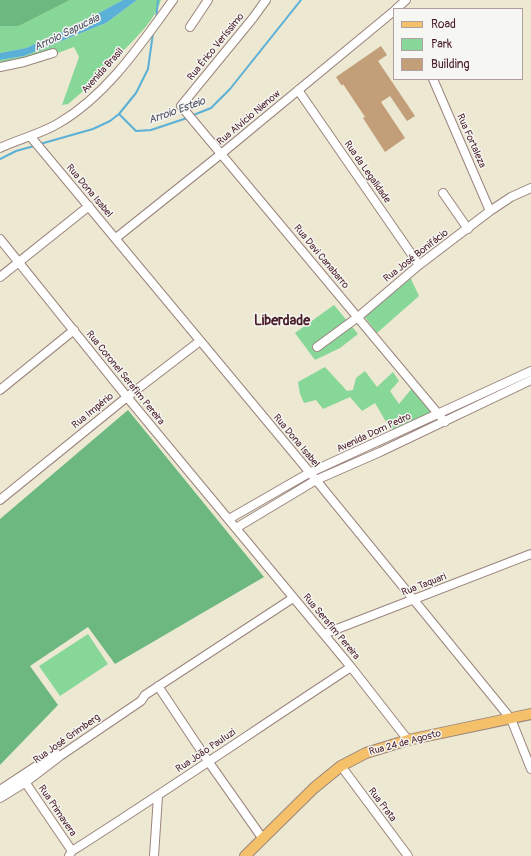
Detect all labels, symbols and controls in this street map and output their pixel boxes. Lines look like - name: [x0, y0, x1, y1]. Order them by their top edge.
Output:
- legend: [393, 8, 523, 80]
- street label: Rua Érico Veríssimo: [185, 11, 247, 83]
- water label: Arroio Sapucaia: [32, 12, 102, 54]
- text: Road: [431, 17, 456, 32]
- text: Park: [431, 37, 452, 52]
- street label: Avenida Brasil: [80, 46, 126, 96]
- text: Building: [431, 57, 470, 72]
- street label: Rua Alvício Nienow: [215, 88, 283, 148]
- water label: Arroio Esteio: [147, 95, 207, 127]
- street label: Rua Fortaleza: [454, 112, 488, 170]
- street label: Rua da Legalidade: [341, 139, 393, 205]
- street label: Rua Dona Isabel: [63, 162, 115, 220]
- street label: Rua Davi Canabarro: [291, 223, 351, 291]
- street label: Rua José Bonifácio: [381, 227, 451, 285]
- district label: Liberdade: [254, 313, 310, 329]
- street label: Rua Coronel Serafim Pereira: [83, 329, 167, 427]
- street label: Rua Império: [70, 391, 116, 431]
- street label: Avenida Dom Pedro: [335, 410, 413, 456]
- street label: Rua Dona Isabel: [270, 412, 322, 470]
- street label: Rua Taquari: [400, 571, 448, 599]
- street label: Rua Serafim Pereira: [300, 592, 362, 662]
- street label: Rua José Grimberg: [31, 711, 103, 767]
- street label: Rua João Pauluzi: [174, 727, 238, 775]
- street label: Rua 24 de Agosto: [368, 728, 442, 758]
- street label: Rua Primavera: [35, 783, 79, 839]
- street label: Rua Prata: [365, 786, 399, 824]

